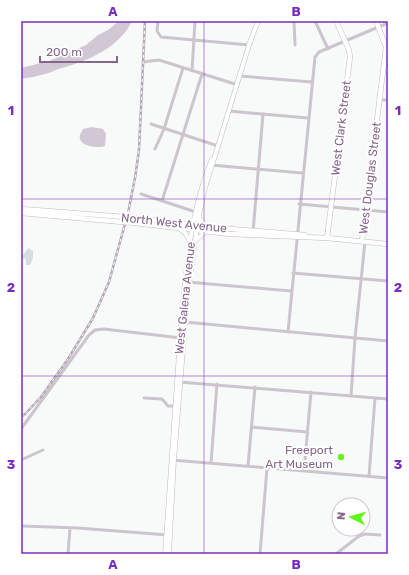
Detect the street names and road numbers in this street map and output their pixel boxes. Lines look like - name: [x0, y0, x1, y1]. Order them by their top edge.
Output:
- street label: West Clark Street: [328, 79, 354, 176]
- street label: West Douglas Street: [356, 121, 384, 235]
- street label: North West Avenue: [121, 210, 228, 236]
- street label: West Galena Avenue: [172, 241, 198, 355]

